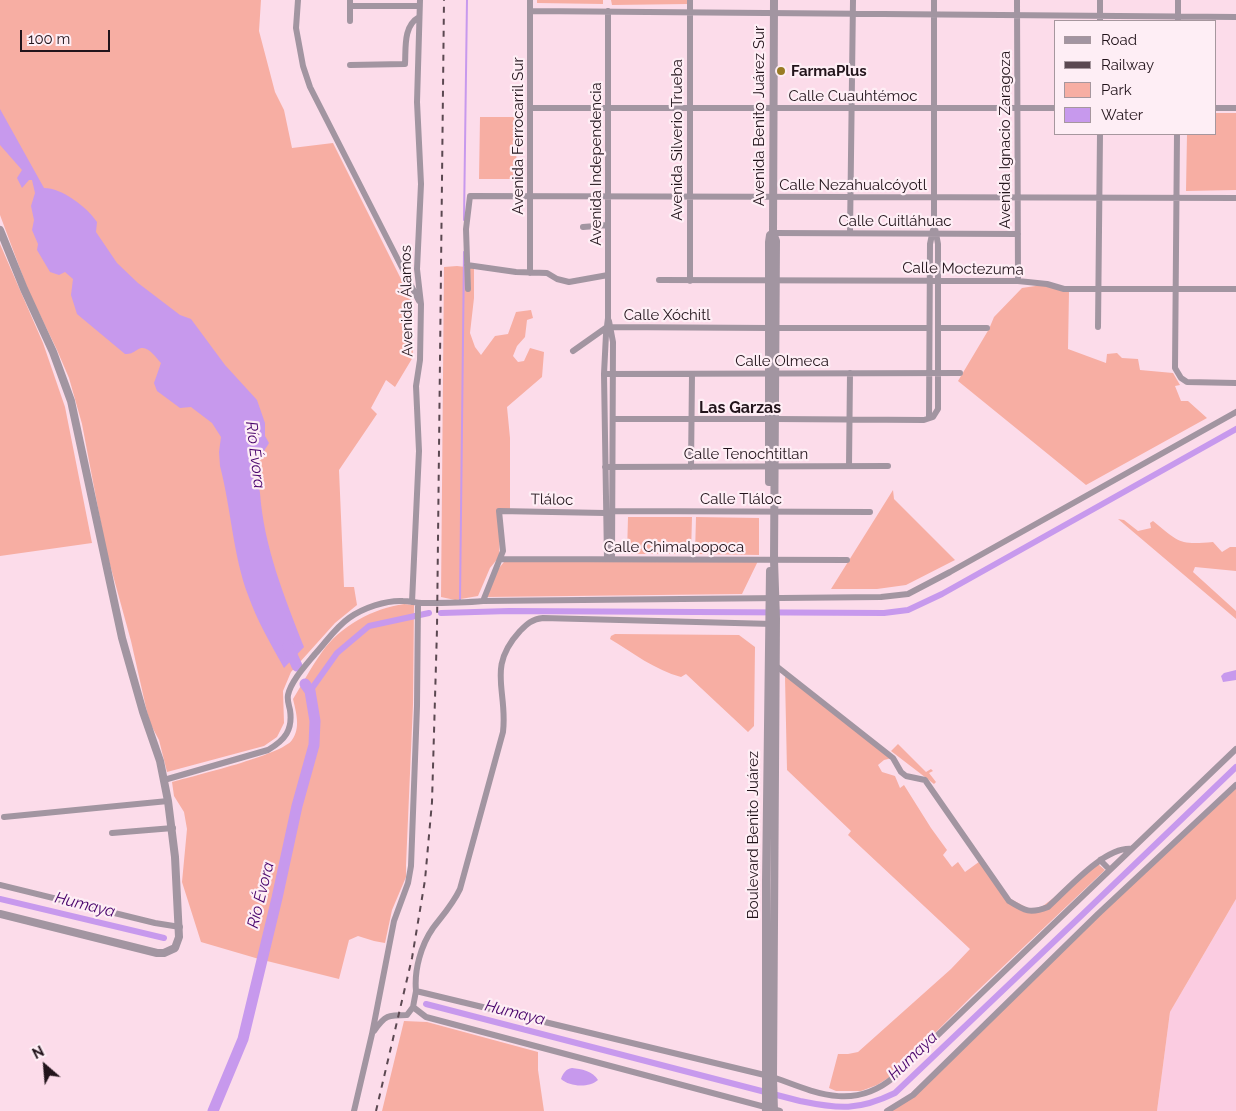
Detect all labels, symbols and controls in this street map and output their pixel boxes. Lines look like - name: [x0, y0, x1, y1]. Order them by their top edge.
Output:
- scale bar: [22, 20, 112, 52]
- legend: [1054, 20, 1216, 135]
- street label: Avenida Benito Juárez Sur: [750, 26, 768, 206]
- text: 100 m: [28, 30, 70, 48]
- text: Road: [1101, 31, 1137, 49]
- street label: Avenida Ignacio Zaragoza: [996, 51, 1014, 229]
- text: Railway: [1101, 56, 1154, 74]
- street label: Avenida Ferrocarril Sur: [509, 57, 527, 215]
- street label: Avenida Silverio Trueba: [668, 59, 686, 221]
- place label: FarmaPlus: [791, 62, 867, 80]
- marker: FarmaPlus: [775, 65, 787, 77]
- text: Park: [1101, 81, 1132, 99]
- street label: Avenida Independencia: [587, 82, 605, 246]
- street label: Calle Cuauhtémoc: [789, 87, 917, 105]
- text: Water: [1101, 106, 1143, 124]
- street label: Calle Nezahualcóyotl: [779, 176, 927, 194]
- street label: Calle Cuitláhuac: [838, 212, 952, 230]
- street label: Avenida Álamos: [397, 245, 417, 357]
- street label: Calle Moctezuma: [902, 259, 1024, 279]
- street label: Calle Xóchitl: [624, 306, 710, 324]
- street label: Calle Olmeca: [735, 352, 829, 370]
- district label: Las Garzas: [699, 398, 781, 418]
- water label: Río Évora: [241, 420, 269, 490]
- street label: Calle Tenochtitlan: [684, 445, 808, 463]
- street label: Calle Tláloc: [700, 490, 782, 508]
- street label: Tláloc: [531, 491, 573, 509]
- street label: Calle Chimalpopoca: [604, 538, 744, 556]
- street label: Boulevard Benito Juárez: [744, 751, 762, 919]
- water label: Río Évora: [244, 860, 278, 930]
- water label: Humaya: [53, 888, 117, 922]
- water label: Humaya: [483, 996, 547, 1030]
- water label: Humaya: [884, 1028, 942, 1084]
- north arrow: [20, 1041, 70, 1091]
- text: N: [30, 1043, 47, 1062]

